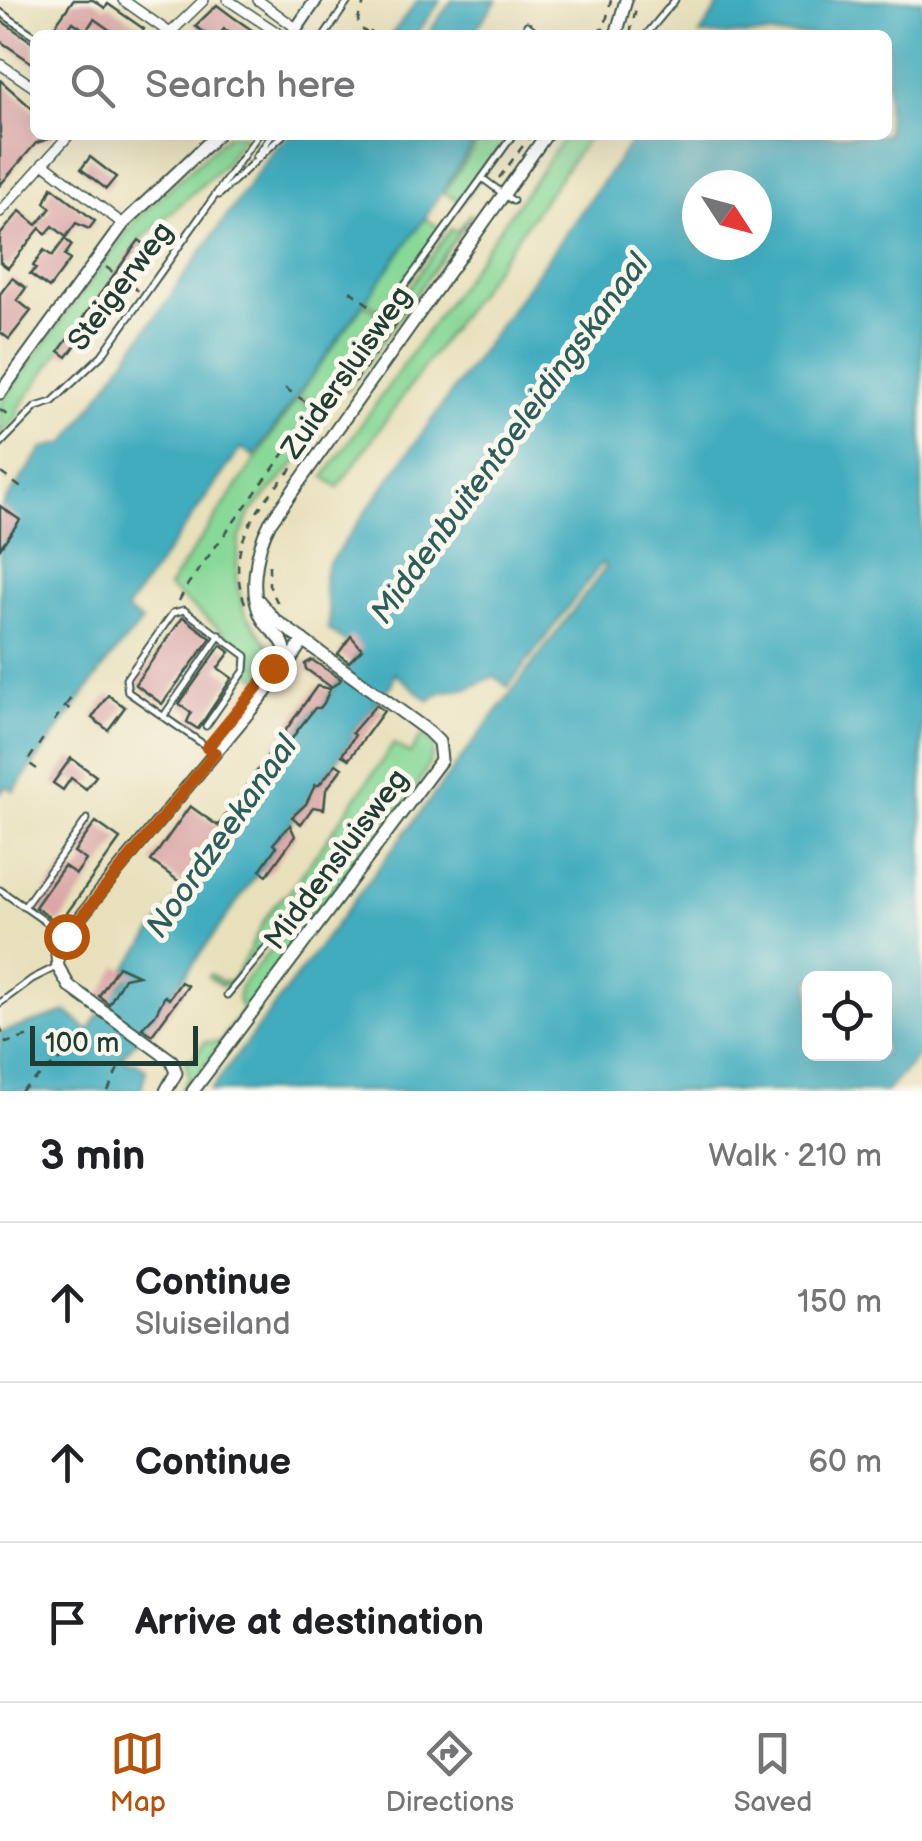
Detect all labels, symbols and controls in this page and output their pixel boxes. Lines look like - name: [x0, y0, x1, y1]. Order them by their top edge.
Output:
- search box: [30, 30, 892, 140]
- icon: search: [65, 58, 120, 113]
- text: Search here: [145, 63, 356, 108]
- north arrow: [682, 170, 772, 260]
- street label: Steigerweg: [61, 215, 181, 358]
- water label: Middenbuitentoeleidingskanaal: [363, 245, 659, 632]
- street label: Zuidersluisweg: [273, 279, 420, 467]
- route end: [251, 646, 297, 692]
- water label: Noordzeekanaal: [138, 727, 307, 945]
- street label: Middensluisweg: [257, 762, 416, 957]
- route start: [44, 914, 90, 960]
- map controls: [802, 971, 892, 1061]
- button: locate: [802, 971, 892, 1061]
- scale bar: [30, 1021, 198, 1066]
- text: 100 m: [45, 1027, 119, 1060]
- text: 3 min: [40, 1131, 145, 1182]
- text: Walk · 210 m: [708, 1137, 882, 1176]
- text: Continue: [135, 1260, 291, 1305]
- icon: ahead: [40, 1275, 95, 1330]
- text: 150 m: [797, 1283, 882, 1322]
- text: Sluiseiland: [135, 1305, 291, 1344]
- icon: ahead: [40, 1435, 95, 1490]
- text: Continue: [135, 1440, 291, 1485]
- text: 60 m: [809, 1443, 882, 1482]
- icon: arrive: [40, 1595, 95, 1650]
- text: Arrive at destination: [135, 1600, 484, 1645]
- tab: Map: [110, 1726, 166, 1819]
- tab: Directions: [385, 1726, 514, 1819]
- tab: Saved: [734, 1726, 812, 1819]

